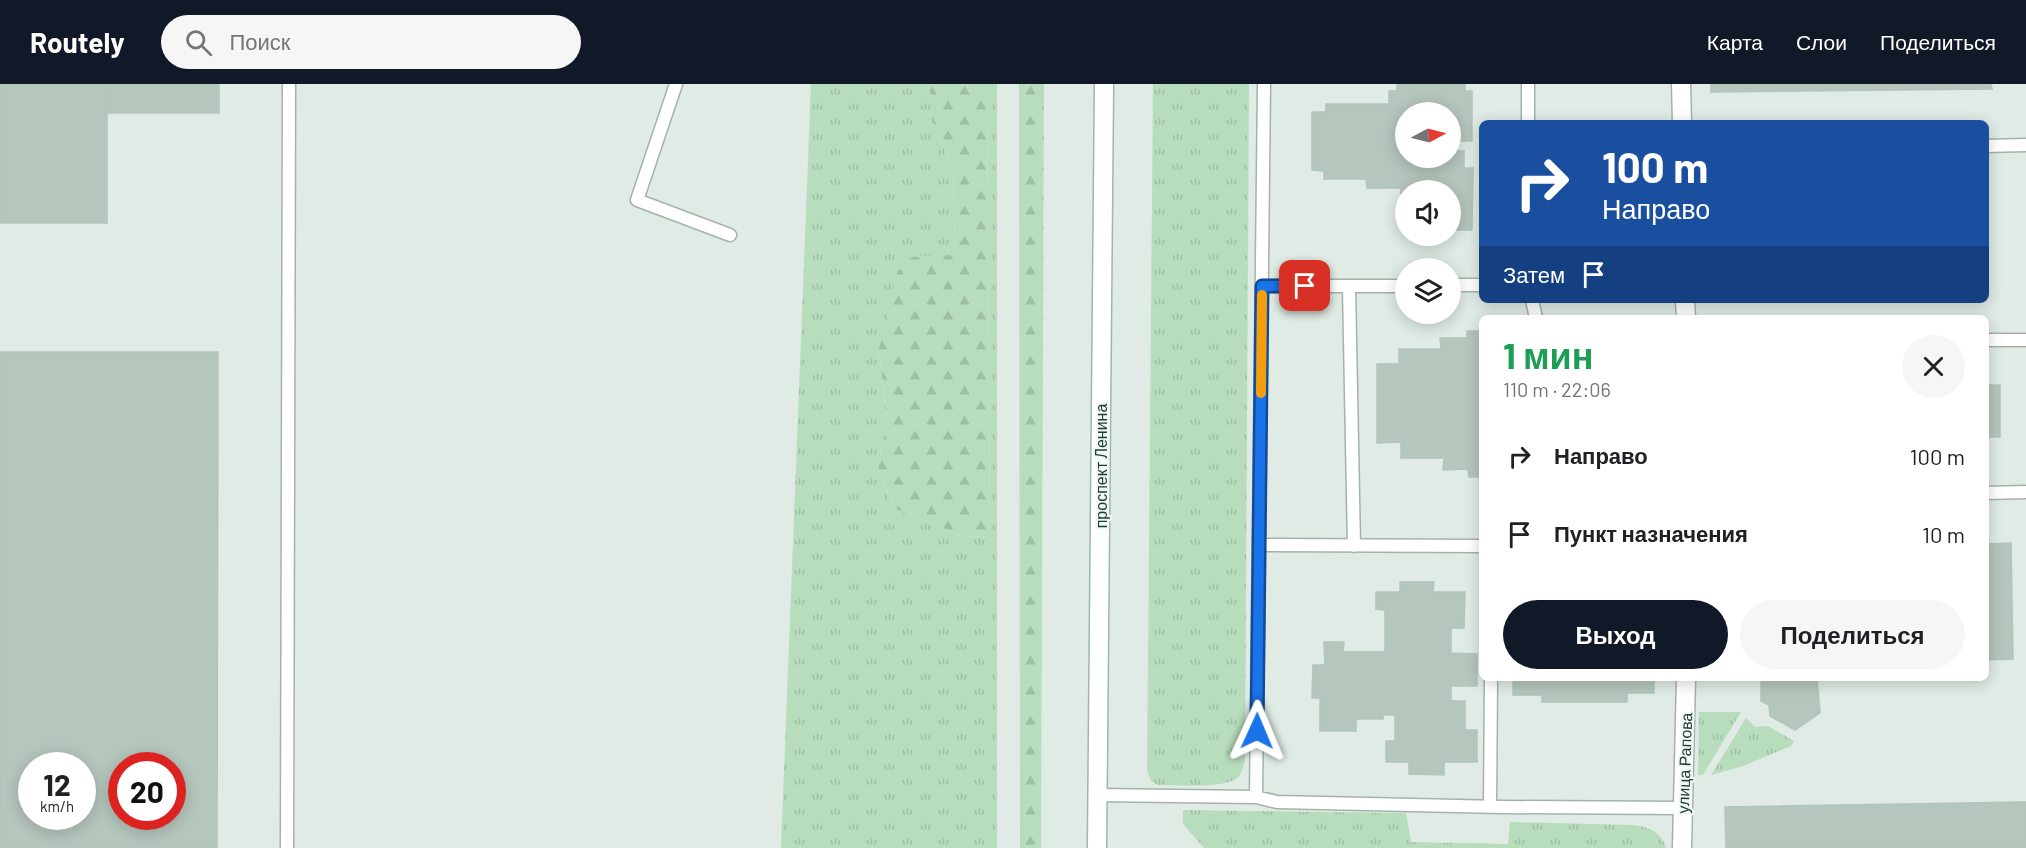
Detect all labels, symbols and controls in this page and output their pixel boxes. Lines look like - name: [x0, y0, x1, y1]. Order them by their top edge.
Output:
- search box: [161, 15, 581, 69]
- text: Routely: [30, 25, 125, 59]
- icon: search: [182, 26, 215, 59]
- text: Поиск: [230, 28, 291, 54]
- text: Карта: [1707, 29, 1763, 54]
- text: Слои: [1796, 29, 1847, 54]
- text: Поделиться: [1880, 29, 1996, 54]
- north arrow: [1395, 102, 1461, 168]
- map controls: [1395, 102, 1461, 324]
- text: 100 m: [1602, 141, 1708, 191]
- icon: right: [1503, 144, 1581, 222]
- button: sound: [1395, 180, 1461, 246]
- text: Направо: [1602, 192, 1710, 224]
- button: layers: [1395, 258, 1461, 324]
- icon: arrive: [1577, 258, 1610, 291]
- pin: [1279, 260, 1330, 311]
- text: Затем: [1503, 261, 1565, 287]
- icon: arrive: [1288, 269, 1321, 302]
- text: 1 мин: [1503, 333, 1593, 376]
- button: close: [1902, 335, 1965, 398]
- text: 110 m · 22:06: [1503, 377, 1611, 401]
- street label: проспект Ленина: [1091, 404, 1110, 528]
- icon: right: [1503, 440, 1536, 473]
- text: Направо: [1554, 442, 1648, 468]
- text: 100 m: [1910, 443, 1965, 469]
- icon: arrive: [1503, 518, 1536, 551]
- text: Пункт назначения: [1554, 520, 1748, 546]
- text: 10 m: [1922, 521, 1965, 547]
- button: Выход: [1503, 600, 1728, 669]
- button: Поделиться: [1740, 600, 1965, 669]
- position arrow: [1225, 699, 1289, 763]
- street label: улица Рапова: [1673, 712, 1695, 814]
- speed limit sign: 20: [108, 752, 186, 830]
- text: 12: [43, 766, 71, 802]
- text: km/h: [40, 797, 74, 815]

